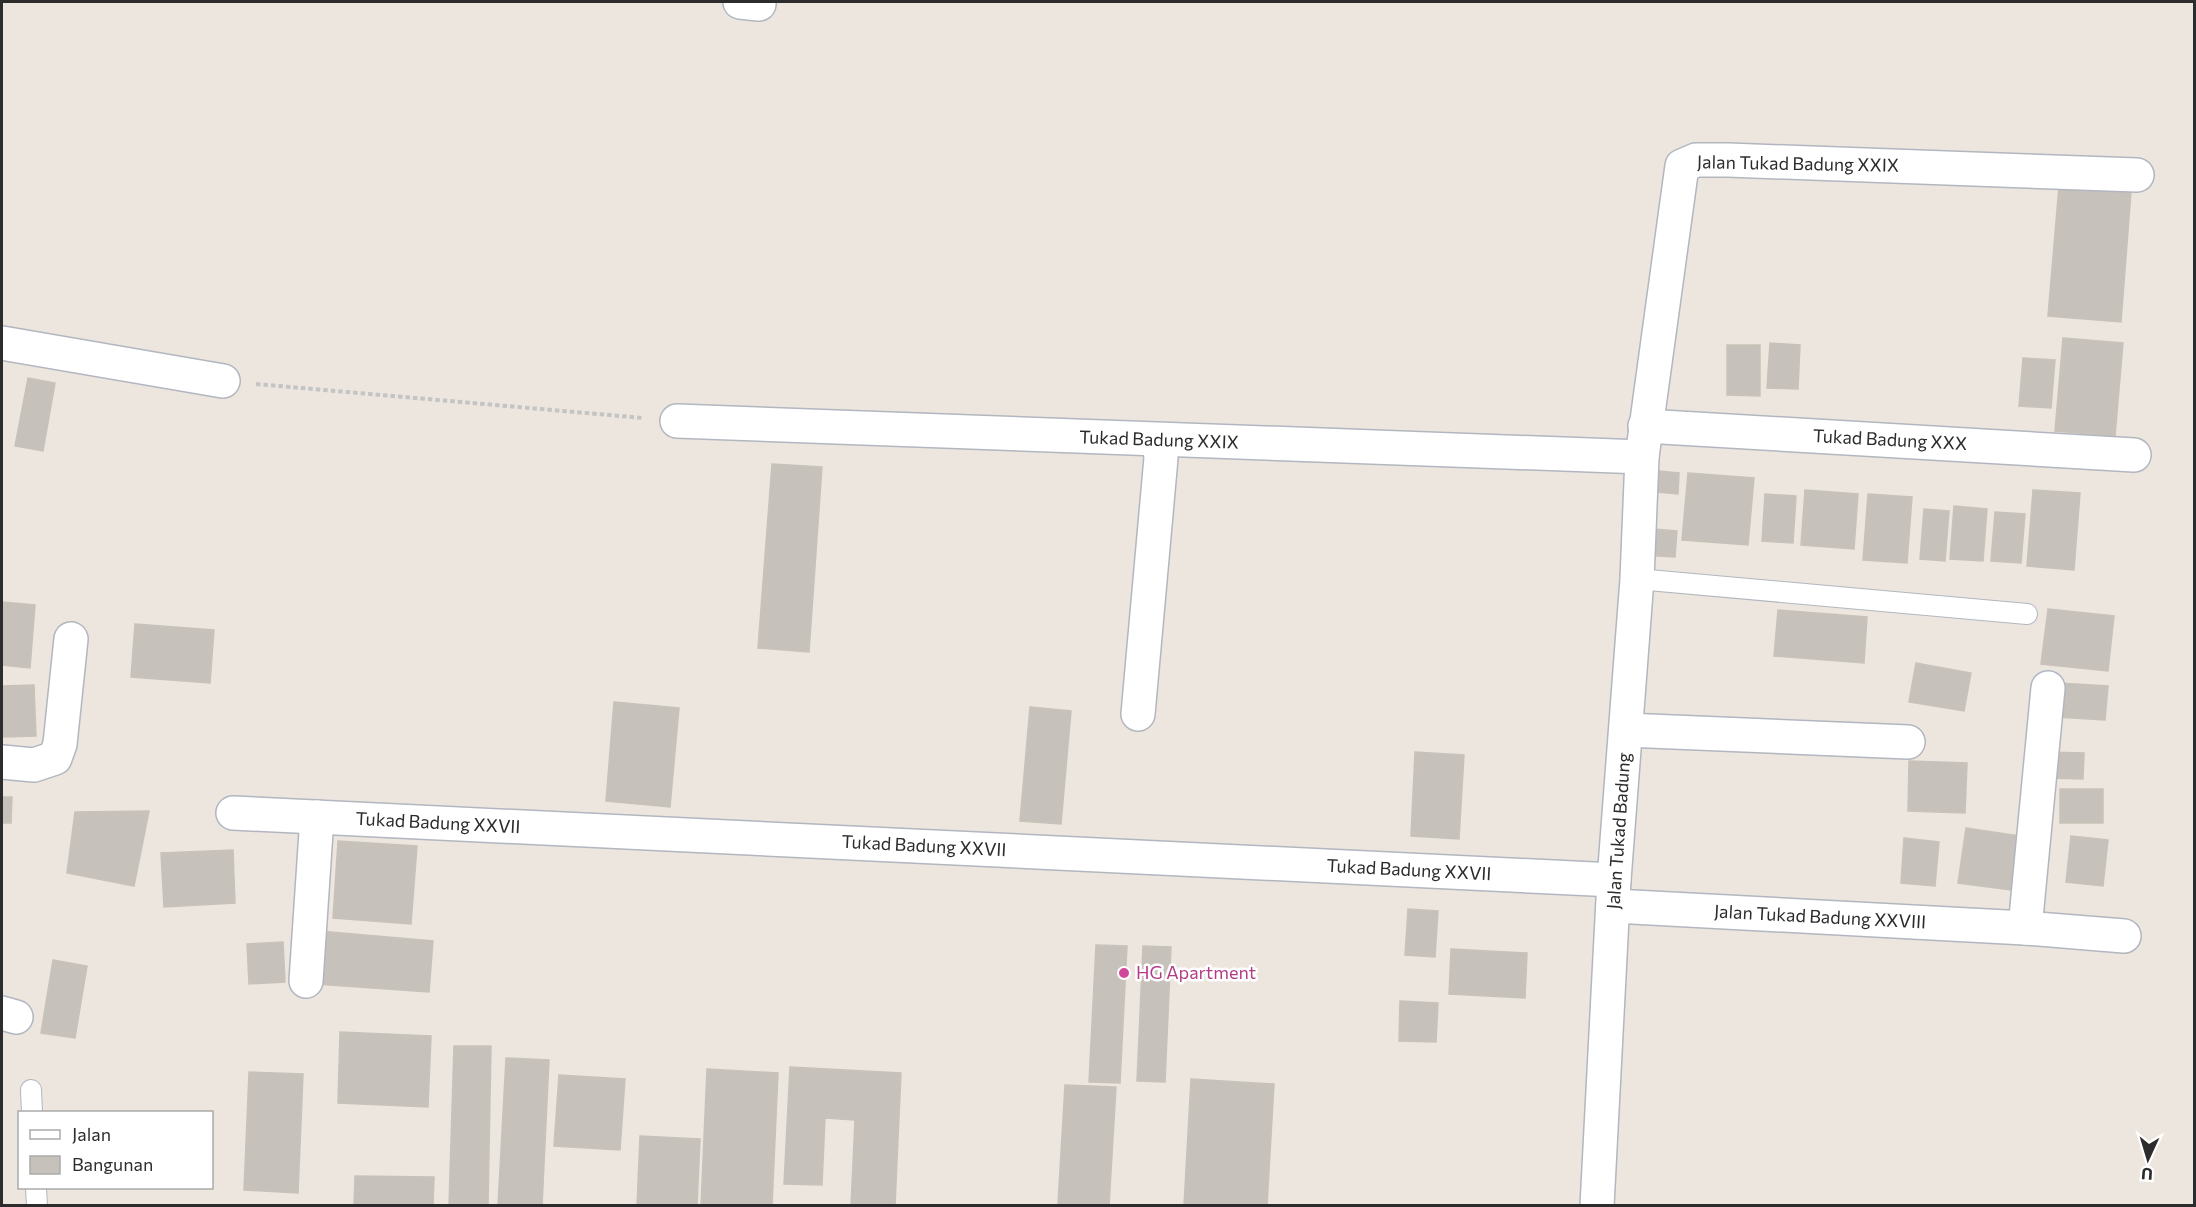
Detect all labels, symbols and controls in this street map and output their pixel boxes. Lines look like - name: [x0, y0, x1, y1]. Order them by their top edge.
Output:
- street label: Jalan Tukad Badung XXIX: [1697, 150, 1899, 176]
- street label: Tukad Badung XXX: [1812, 424, 1968, 454]
- street label: Tukad Badung XXIX: [1079, 425, 1239, 453]
- street label: Jalan Tukad Badung: [1602, 752, 1634, 910]
- street label: Tukad Badung XXVII: [355, 807, 521, 837]
- street label: Tukad Badung XXVII: [841, 830, 1007, 860]
- street label: Tukad Badung XXVII: [1326, 854, 1492, 884]
- street label: Jalan Tukad Badung XXVIII: [1713, 899, 1927, 933]
- place label: HG Apartment: [1136, 961, 1256, 983]
- marker: HG Apartment: [1117, 966, 1131, 980]
- legend: [18, 1111, 213, 1189]
- text: Jalan: [72, 1123, 111, 1145]
- north arrow: [2118, 1129, 2178, 1189]
- text: Bangunan: [72, 1153, 153, 1175]
- text: U: [2140, 1165, 2153, 1184]

